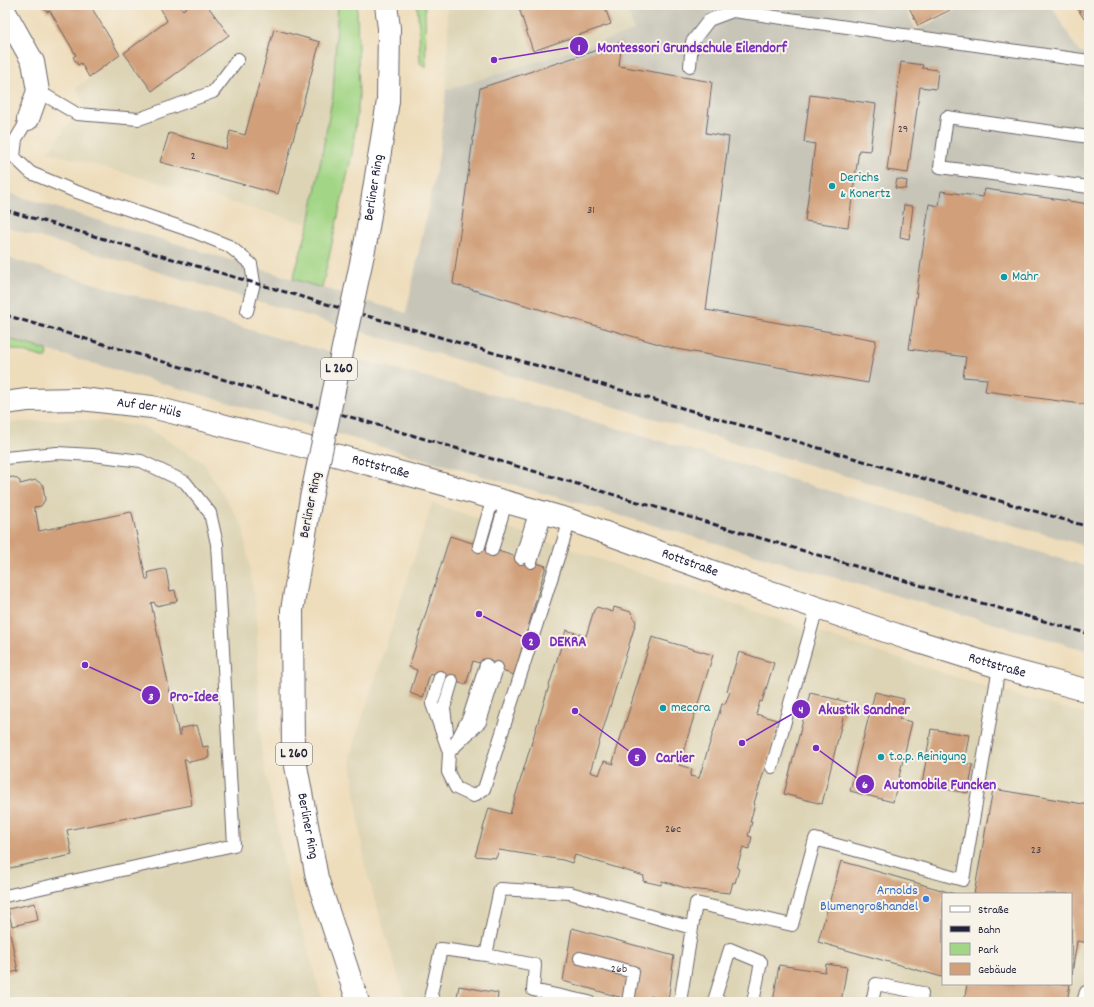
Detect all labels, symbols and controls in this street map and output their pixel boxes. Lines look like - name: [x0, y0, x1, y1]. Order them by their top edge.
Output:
- callout: Montessori Grundschule Eilendorf: [569, 33, 795, 60]
- text: Montessori Grundschule Eilendorf: [597, 38, 788, 60]
- text: 1: [578, 40, 581, 57]
- house number: 29: [898, 121, 908, 138]
- house number: 2: [190, 148, 196, 165]
- street label: Berliner Ring: [359, 153, 389, 222]
- place label: Derichs & Konertz: [840, 168, 891, 204]
- marker: Derichs & Konertz: [827, 181, 837, 191]
- house number: 31: [587, 202, 595, 219]
- place label: Mahr: [1012, 267, 1039, 287]
- marker: Mahr: [999, 272, 1009, 282]
- road number: L 260: [321, 358, 357, 380]
- street label: Auf der Hüls: [116, 393, 184, 424]
- street label: Rottstraße: [349, 450, 412, 485]
- street label: Berliner Ring: [295, 470, 327, 540]
- street label: Rottstraße: [659, 544, 721, 583]
- callout: DEKRA: [521, 628, 594, 655]
- text: DEKRA: [550, 632, 586, 654]
- text: 2: [528, 634, 534, 651]
- street label: Rottstraße: [966, 648, 1028, 684]
- callout: Pro-Idee: [141, 682, 227, 709]
- text: Pro-Idee: [169, 687, 219, 709]
- text: 3: [148, 689, 154, 706]
- callout: Akustik Sandner: [791, 695, 918, 722]
- place label: mecora: [671, 698, 711, 718]
- text: Akustik Sandner: [818, 700, 910, 722]
- text: 4: [799, 702, 804, 719]
- marker: mecora: [658, 703, 668, 713]
- road number: L 260: [276, 743, 312, 765]
- callout: Carlier: [627, 743, 702, 770]
- place label: t.o.p. Reinigung: [889, 747, 966, 767]
- text: Carlier: [656, 748, 695, 770]
- text: 5: [634, 750, 640, 767]
- marker: t.o.p. Reinigung: [876, 752, 886, 762]
- callout: Automobile Funcken: [855, 770, 1004, 797]
- text: Automobile Funcken: [884, 775, 996, 797]
- text: 6: [862, 777, 868, 794]
- street label: Berliner Ring: [291, 791, 323, 861]
- house number: 26c: [665, 821, 681, 838]
- house number: 23: [1031, 842, 1041, 859]
- place label: Arnolds Blumengroßhandel: [820, 881, 919, 917]
- legend: [942, 893, 1072, 985]
- marker: Arnolds Blumengroßhandel: [921, 894, 931, 904]
- text: Straße: [978, 902, 1009, 919]
- text: Bahn: [978, 922, 1001, 939]
- text: Park: [978, 942, 999, 959]
- house number: 26b: [611, 961, 627, 978]
- text: Gebäude: [978, 962, 1017, 979]

